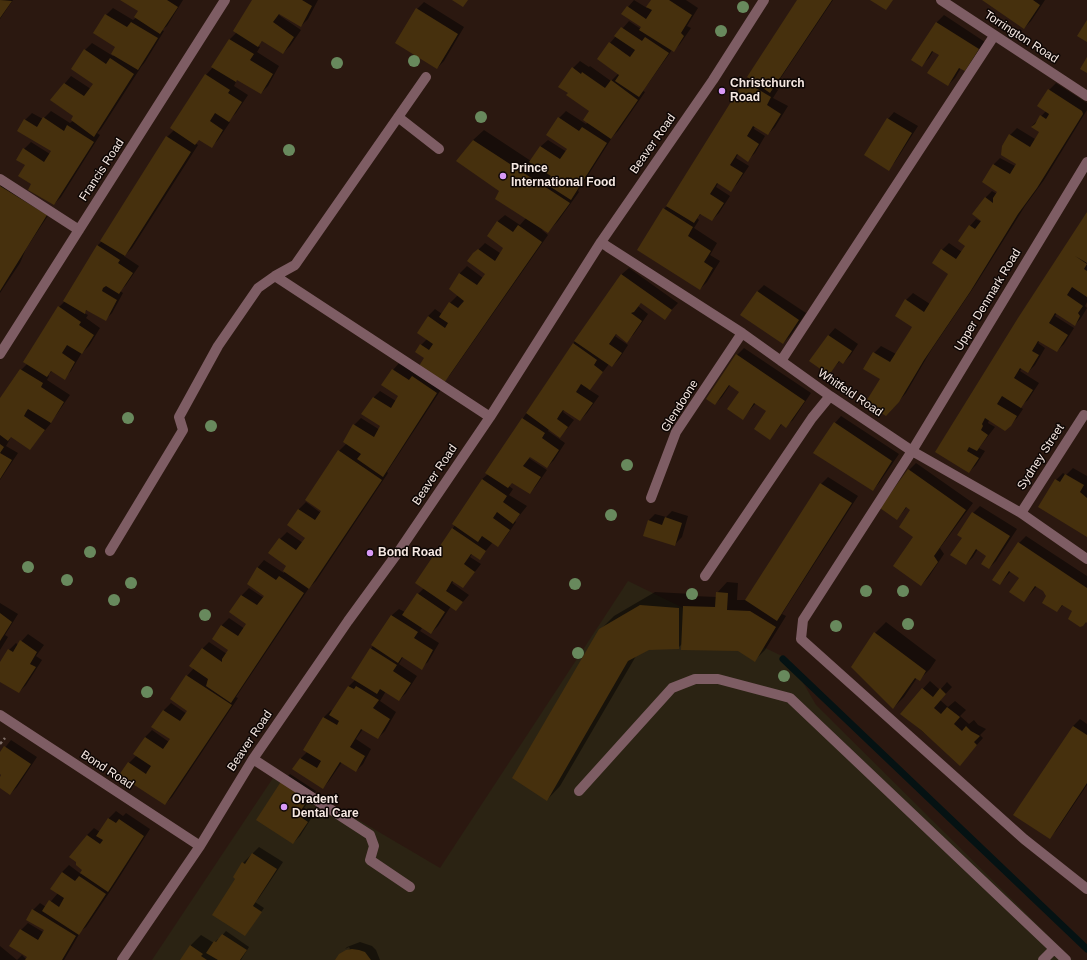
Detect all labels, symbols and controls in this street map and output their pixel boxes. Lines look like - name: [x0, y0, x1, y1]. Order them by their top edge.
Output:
- street label: Torrington Road: [981, 8, 1061, 66]
- place label: Christchurch Road: [730, 77, 805, 105]
- marker: Christchurch Road: [717, 86, 727, 96]
- street label: Beaver Road: [627, 111, 679, 177]
- street label: Francis Road: [77, 136, 127, 204]
- place label: Prince International Food: [511, 162, 616, 190]
- marker: Prince International Food: [498, 171, 508, 181]
- street label: Upper Denmark Road: [952, 246, 1024, 354]
- street label: Whitfeld Road: [815, 366, 885, 420]
- street label: Glendoone: [658, 377, 702, 435]
- street label: Sydney Street: [1014, 421, 1068, 493]
- street label: Beaver Road: [409, 442, 461, 508]
- place label: Bond Road: [378, 546, 442, 560]
- marker: Bond Road: [365, 548, 375, 558]
- street label: Beaver Road: [224, 708, 276, 774]
- street label: Bond Road: [78, 748, 136, 792]
- place label: Oradent Dental Care: [292, 793, 359, 821]
- marker: Oradent Dental Care: [279, 802, 289, 812]

